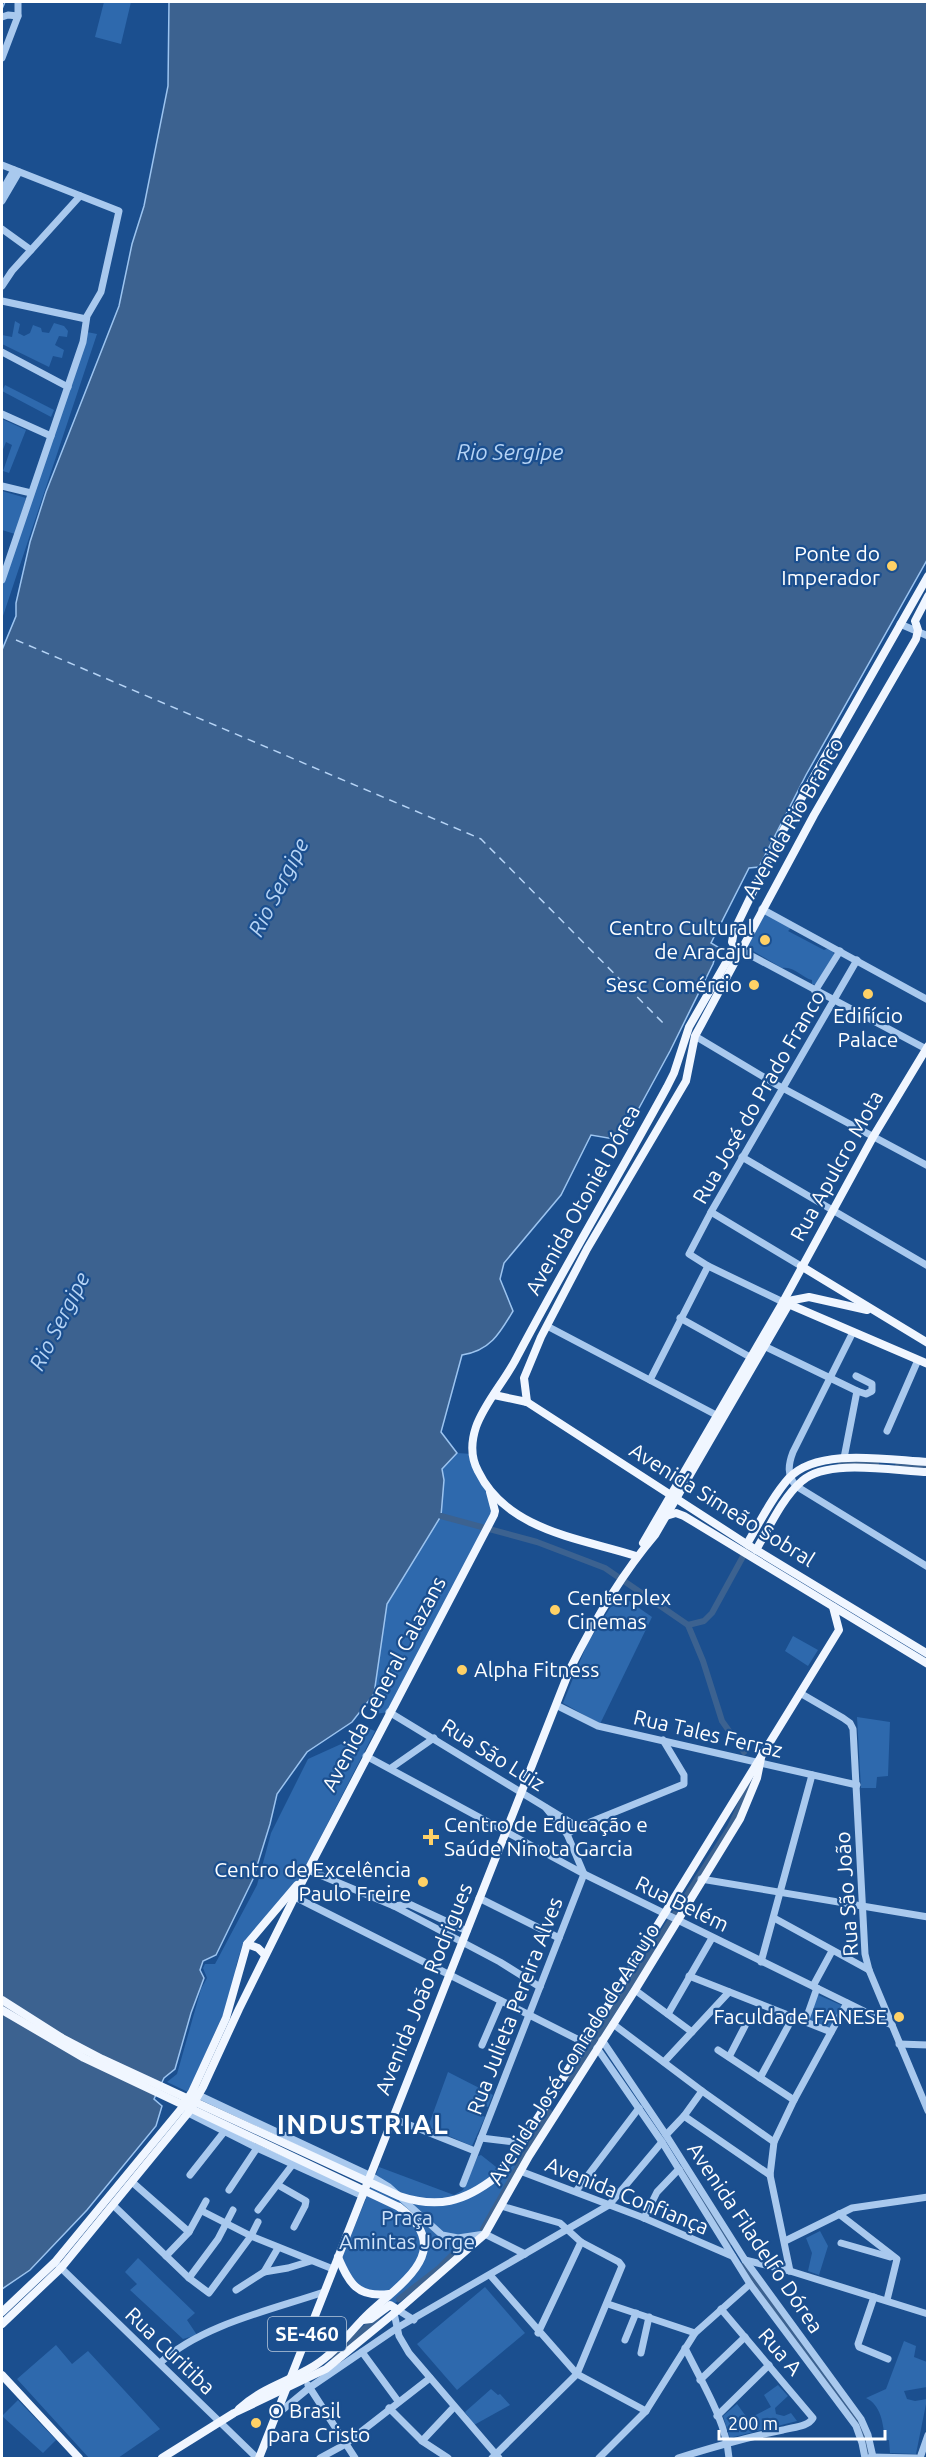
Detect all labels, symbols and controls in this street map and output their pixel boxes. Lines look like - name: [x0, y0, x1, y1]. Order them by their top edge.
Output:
- water label: Rio Sergipe: [457, 439, 563, 464]
- place label: Ponte do Imperador: [781, 541, 880, 589]
- marker: Ponte do Imperador: [885, 559, 899, 573]
- street label: Avenida Rio Branco: [736, 733, 848, 902]
- water label: Rio Sergipe: [242, 834, 313, 940]
- place label: Centro Cultural de Aracaju: [609, 915, 753, 963]
- marker: Centro Cultural de Aracaju: [758, 933, 772, 947]
- place label: Sesc Comércio: [606, 972, 742, 996]
- marker: Sesc Comércio: [747, 978, 761, 992]
- street label: Rua José do Prado Franco: [687, 986, 829, 1207]
- marker: Edifício Palace: [861, 987, 875, 1001]
- place label: Edifício Palace: [833, 1003, 903, 1051]
- street label: Rua Apulcro Mota: [785, 1086, 887, 1245]
- street label: Avenida Otoniel Dórea: [520, 1100, 644, 1299]
- water label: Rio Sergipe: [23, 1268, 94, 1374]
- street label: Avenida Simeão Sobral: [626, 1437, 819, 1571]
- street label: Avenida General Calazans: [316, 1572, 450, 1795]
- place label: Centerplex Cinemas: [567, 1585, 672, 1633]
- marker: Centerplex Cinemas: [548, 1603, 562, 1617]
- place label: Alpha Fitness: [474, 1657, 599, 1681]
- marker: Alpha Fitness: [455, 1663, 469, 1677]
- street label: Rua Tales Ferraz: [631, 1704, 785, 1762]
- street label: Rua São Luiz: [438, 1713, 550, 1795]
- place label: Centro de Educação e Saúde Ninota Garcia: [444, 1812, 648, 1860]
- marker: Centro de Educação e Saúde Ninota Garcia: [422, 1828, 440, 1846]
- street label: Rua São João: [830, 1831, 862, 1957]
- place label: Centro de Excelência Paulo Freire: [214, 1857, 411, 1905]
- street label: Rua Belém: [632, 1870, 733, 1936]
- marker: Centro de Excelência Paulo Freire: [416, 1875, 430, 1889]
- street label: Avenida João Rodrigues: [370, 1879, 477, 2098]
- street label: Rua Julieta Pereira Alves: [461, 1894, 567, 2118]
- street label: Avenida José Conrado de Araujo: [482, 1918, 664, 2189]
- place label: Faculdade FANESE: [713, 2004, 887, 2028]
- marker: Faculdade FANESE: [892, 2010, 906, 2024]
- district label: INDUSTRIAL: [277, 2109, 449, 2139]
- street label: Avenida Filadelfo Dórea: [683, 2138, 829, 2337]
- street label: Avenida Confiança: [542, 2151, 712, 2239]
- park label: Praça Amintas Jorge: [339, 2205, 475, 2253]
- street label: Rua Curitiba: [121, 2302, 220, 2399]
- road number: SE-460: [268, 2317, 346, 2351]
- street label: Rua A: [754, 2323, 808, 2380]
- place label: O Brasil para Cristo: [268, 2398, 370, 2446]
- scale bar: [719, 2403, 886, 2441]
- text: 200 m: [728, 2413, 778, 2433]
- marker: O Brasil para Cristo: [249, 2416, 263, 2430]

